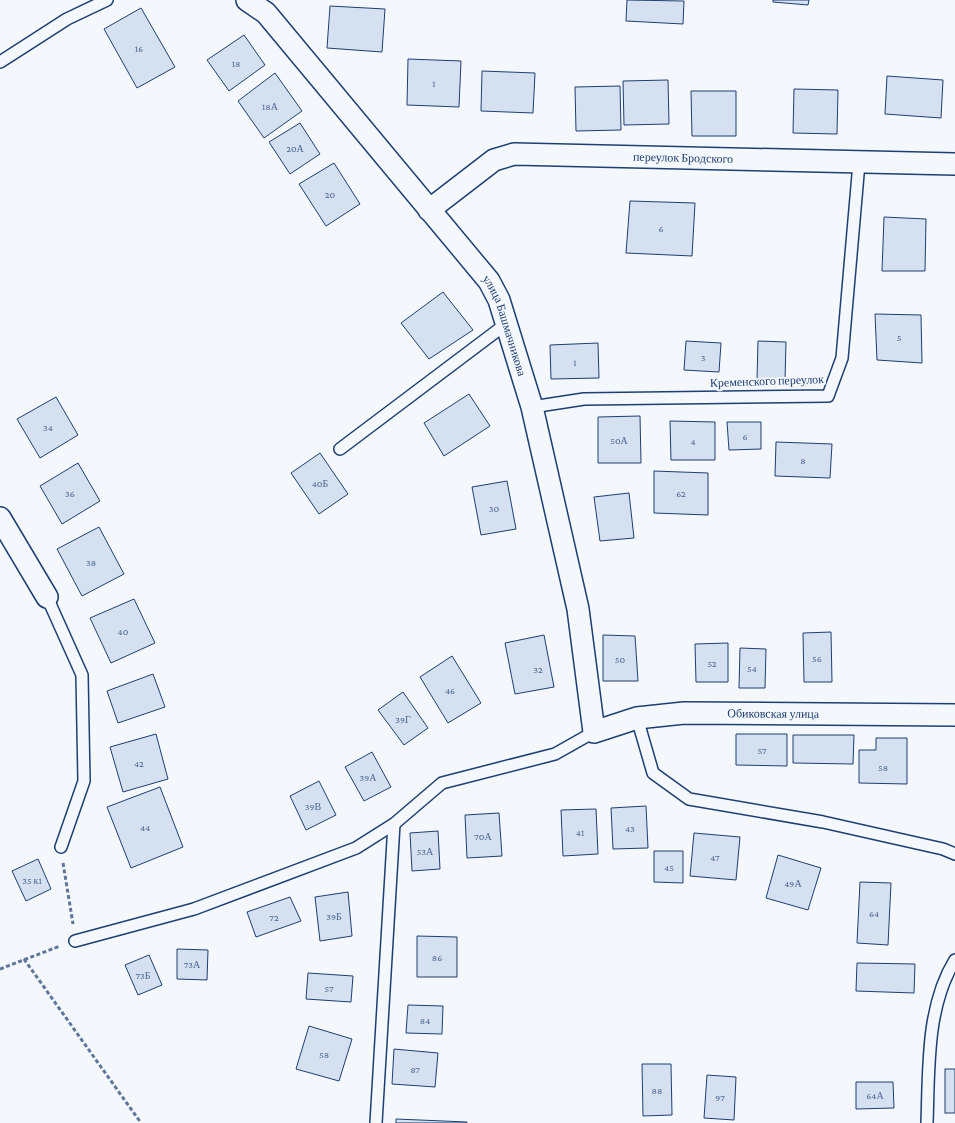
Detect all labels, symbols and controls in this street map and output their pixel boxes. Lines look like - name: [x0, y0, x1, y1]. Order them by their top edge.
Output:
- house number: 16: [135, 43, 143, 54]
- house number: 18: [232, 58, 240, 69]
- house number: 1: [432, 78, 436, 89]
- house number: 18А: [262, 101, 279, 112]
- house number: 20А: [286, 143, 305, 154]
- street label: переулок Бродского: [633, 150, 733, 166]
- house number: 20: [325, 189, 336, 200]
- house number: 6: [658, 223, 664, 234]
- street label: улица Башмачникова: [480, 272, 529, 378]
- house number: 5: [897, 332, 902, 343]
- house number: 3: [701, 352, 706, 363]
- house number: 1: [573, 357, 577, 368]
- street label: Кременского переулок: [710, 372, 824, 390]
- house number: 34: [43, 422, 53, 433]
- house number: 6: [742, 431, 748, 442]
- house number: 50А: [610, 435, 629, 446]
- house number: 4: [690, 436, 696, 447]
- house number: 8: [800, 455, 806, 466]
- house number: 40Б: [312, 478, 329, 489]
- house number: 36: [65, 488, 75, 499]
- house number: 62: [676, 488, 686, 499]
- house number: 30: [489, 503, 500, 514]
- house number: 38: [86, 557, 96, 568]
- house number: 40: [118, 626, 129, 637]
- house number: 56: [812, 653, 822, 664]
- house number: 50: [615, 654, 626, 665]
- house number: 52: [707, 658, 717, 669]
- house number: 54: [747, 663, 757, 674]
- house number: 32: [533, 664, 543, 675]
- house number: 46: [445, 685, 455, 696]
- street label: Обиковская улица: [727, 706, 820, 721]
- house number: 39Г: [395, 714, 411, 725]
- house number: 57: [757, 745, 767, 756]
- house number: 42: [134, 758, 144, 769]
- house number: 58: [878, 762, 888, 773]
- house number: 39А: [360, 772, 377, 783]
- house number: 39В: [305, 801, 322, 812]
- house number: 44: [140, 822, 150, 833]
- house number: 43: [625, 823, 635, 834]
- house number: 41: [576, 827, 584, 838]
- house number: 70А: [474, 831, 492, 842]
- house number: 53А: [417, 846, 434, 857]
- house number: 47: [710, 852, 720, 863]
- house number: 45: [664, 862, 674, 873]
- house number: 35 к1: [22, 875, 42, 886]
- house number: 49А: [784, 878, 802, 889]
- house number: 64: [869, 908, 879, 919]
- house number: 39Б: [326, 911, 342, 922]
- house number: 72: [269, 912, 279, 923]
- house number: 86: [432, 952, 442, 963]
- house number: 73А: [184, 959, 201, 970]
- house number: 73Б: [136, 970, 151, 981]
- house number: 57: [324, 983, 334, 994]
- house number: 84: [420, 1015, 430, 1026]
- house number: 58: [319, 1049, 329, 1060]
- house number: 87: [410, 1064, 420, 1075]
- house number: 88: [652, 1085, 662, 1096]
- house number: 64А: [866, 1090, 884, 1101]
- house number: 97: [715, 1092, 725, 1103]

